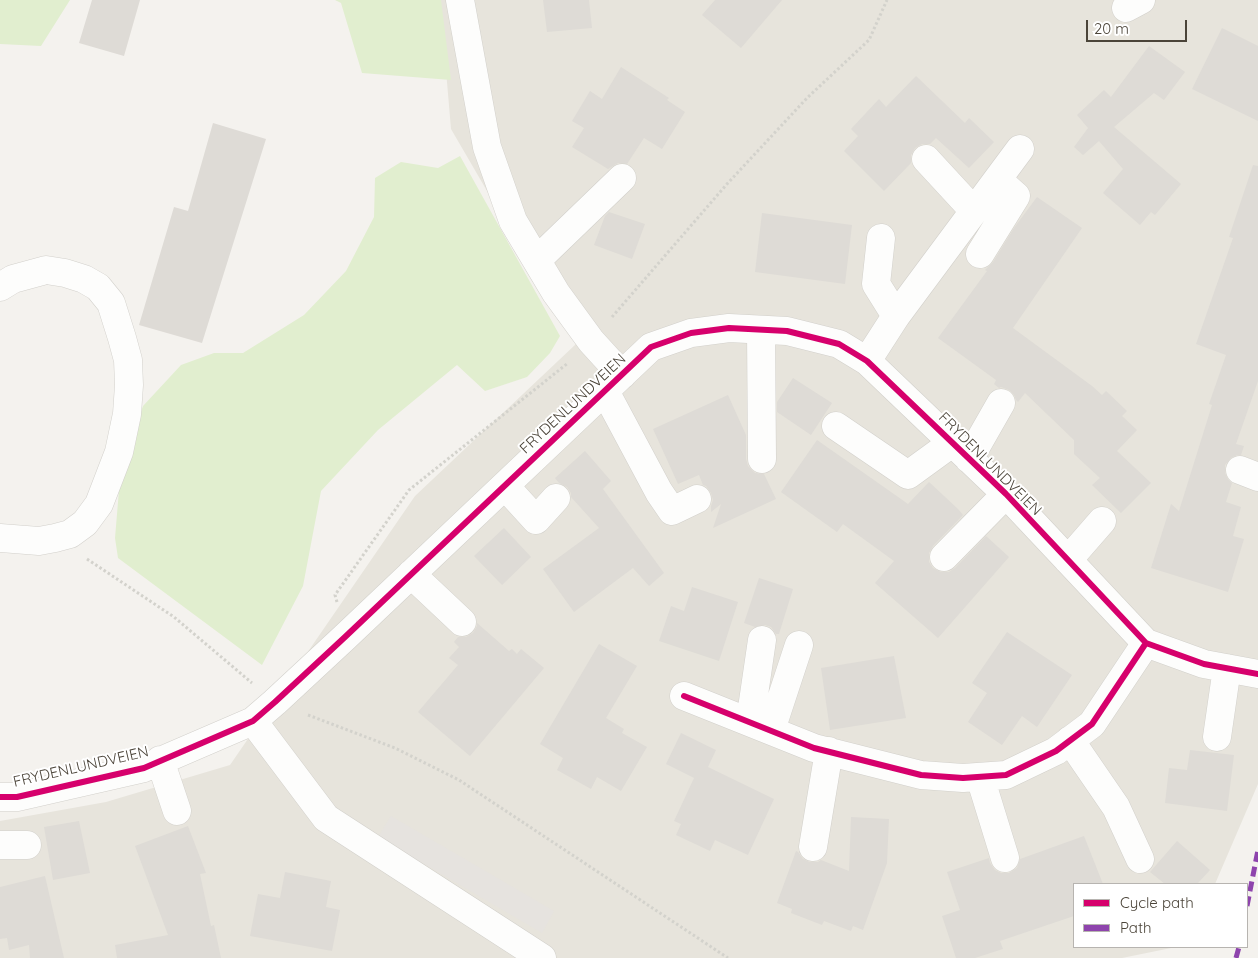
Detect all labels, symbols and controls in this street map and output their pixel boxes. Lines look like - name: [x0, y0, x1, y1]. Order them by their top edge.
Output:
- scale bar: [1088, 10, 1189, 42]
- text: 20 m: [1094, 19, 1129, 38]
- street label: FRYDENLUNDVEIEN: [516, 350, 630, 458]
- street label: FRYDENLUNDVEIEN: [935, 409, 1045, 519]
- street label: FRYDENLUNDVEIEN: [12, 743, 150, 791]
- legend: [1073, 883, 1248, 948]
- text: Cycle path: [1120, 893, 1194, 912]
- text: Path: [1120, 918, 1152, 937]

